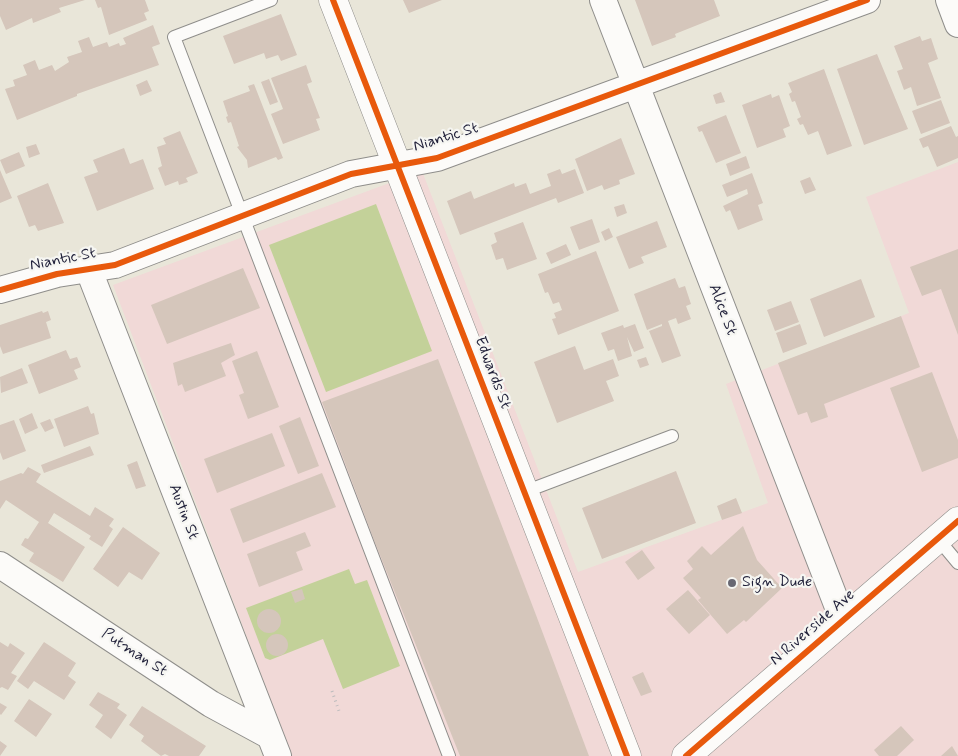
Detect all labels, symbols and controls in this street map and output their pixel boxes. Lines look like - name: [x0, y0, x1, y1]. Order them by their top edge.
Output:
- street label: Niantic St: [411, 119, 481, 157]
- street label: Niantic St: [28, 244, 98, 276]
- street label: Alice St: [703, 282, 741, 338]
- street label: Edwards St: [469, 334, 515, 412]
- street label: Austin St: [164, 482, 202, 542]
- place label: Sign Dude: [742, 573, 812, 593]
- marker: Sign Dude: [726, 577, 738, 589]
- street label: N Riverside Ave: [767, 586, 859, 670]
- street label: Putman St: [98, 625, 170, 681]

